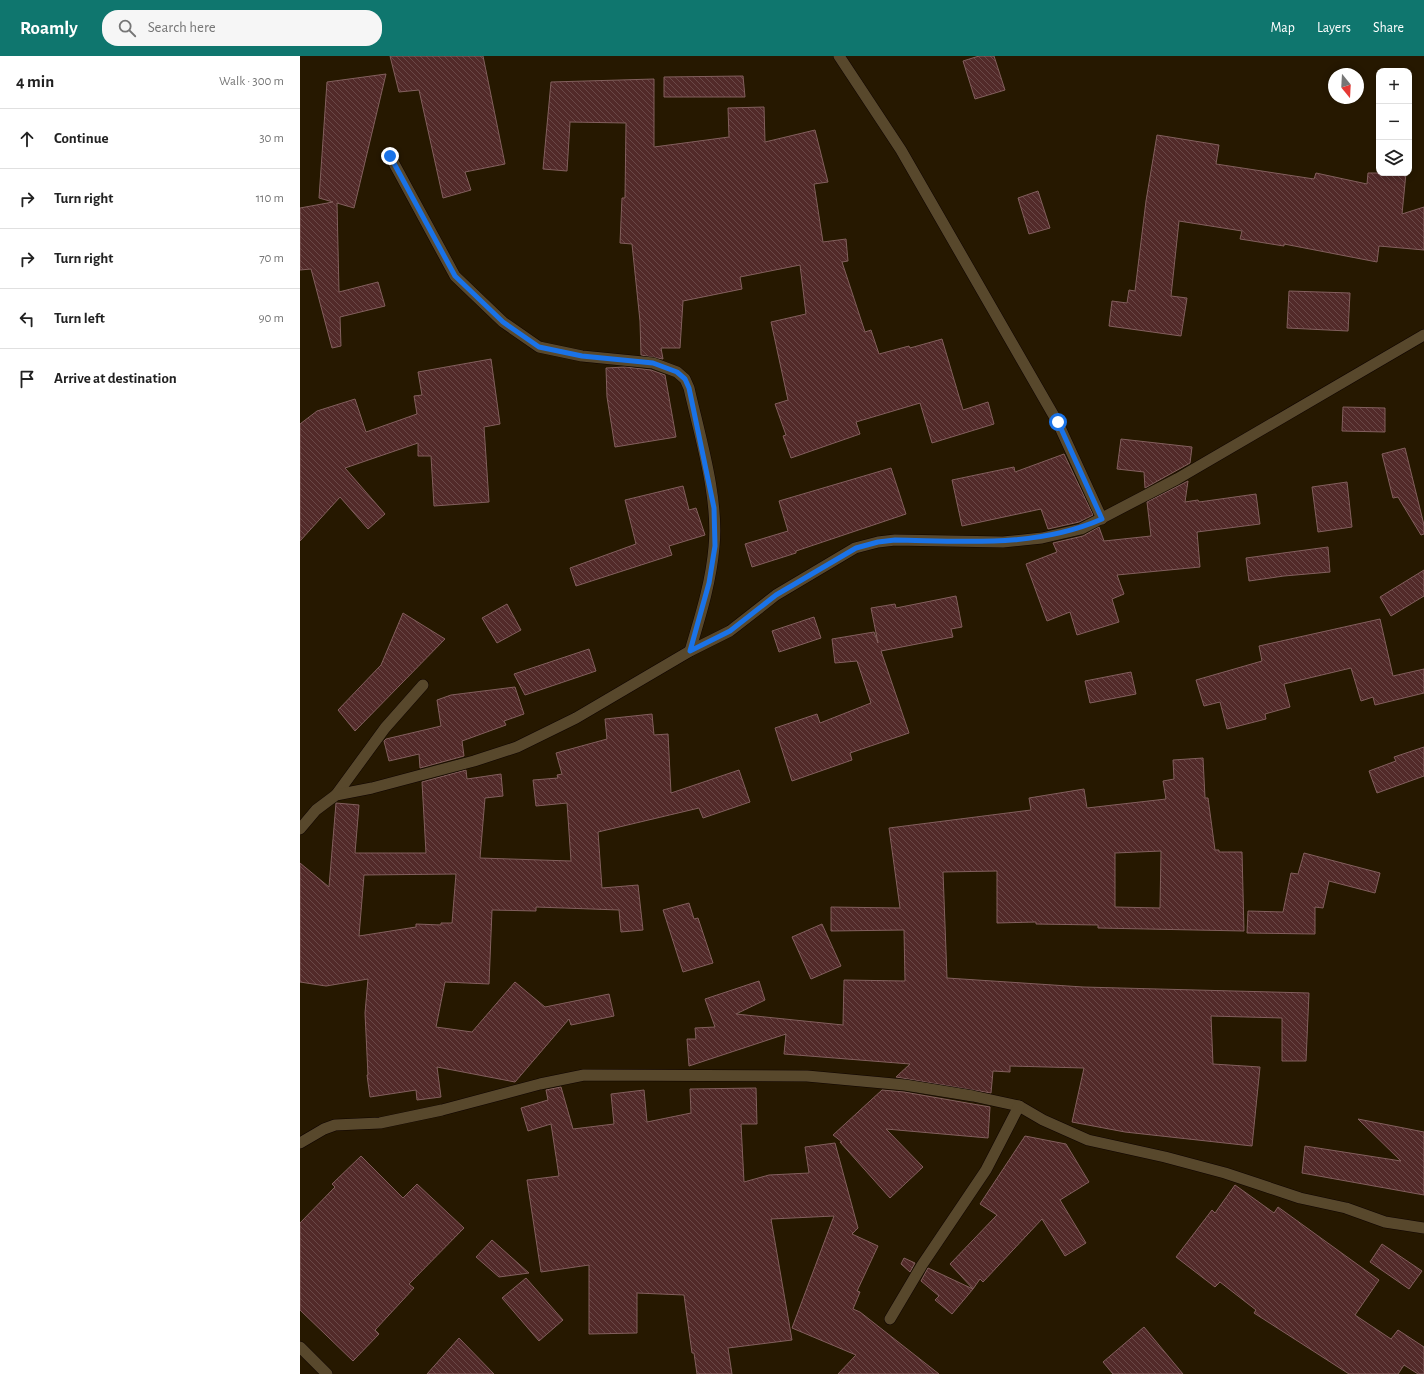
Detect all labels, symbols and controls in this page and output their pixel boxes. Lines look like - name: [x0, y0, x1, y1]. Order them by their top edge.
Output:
- search box: [102, 10, 382, 46]
- icon: search: [116, 17, 138, 39]
- text: Roamly: [20, 19, 78, 38]
- text: Search here: [148, 20, 216, 35]
- text: Map: [1270, 21, 1295, 35]
- text: Layers: [1317, 21, 1351, 35]
- text: Share: [1373, 21, 1404, 35]
- north arrow: [1328, 68, 1364, 104]
- map controls: [1376, 68, 1412, 176]
- button: +: [1376, 68, 1412, 104]
- text: 4 min: [16, 73, 54, 90]
- text: Walk · 300 m: [219, 75, 284, 88]
- button: −: [1376, 104, 1412, 140]
- icon: ahead: [16, 128, 38, 150]
- text: Continue: [54, 131, 109, 146]
- text: 30 m: [259, 132, 284, 145]
- button: layers: [1376, 140, 1412, 176]
- route end: [381, 147, 399, 165]
- icon: right: [16, 188, 38, 210]
- text: Turn right: [54, 191, 113, 206]
- text: 110 m: [256, 192, 284, 205]
- icon: right: [16, 248, 38, 270]
- text: Turn right: [54, 251, 113, 266]
- text: 70 m: [259, 252, 284, 265]
- icon: left: [16, 308, 38, 330]
- text: Turn left: [54, 311, 105, 326]
- text: 90 m: [258, 312, 284, 325]
- icon: arrive: [16, 368, 38, 390]
- text: Arrive at destination: [54, 371, 177, 386]
- route start: [1049, 413, 1067, 431]

